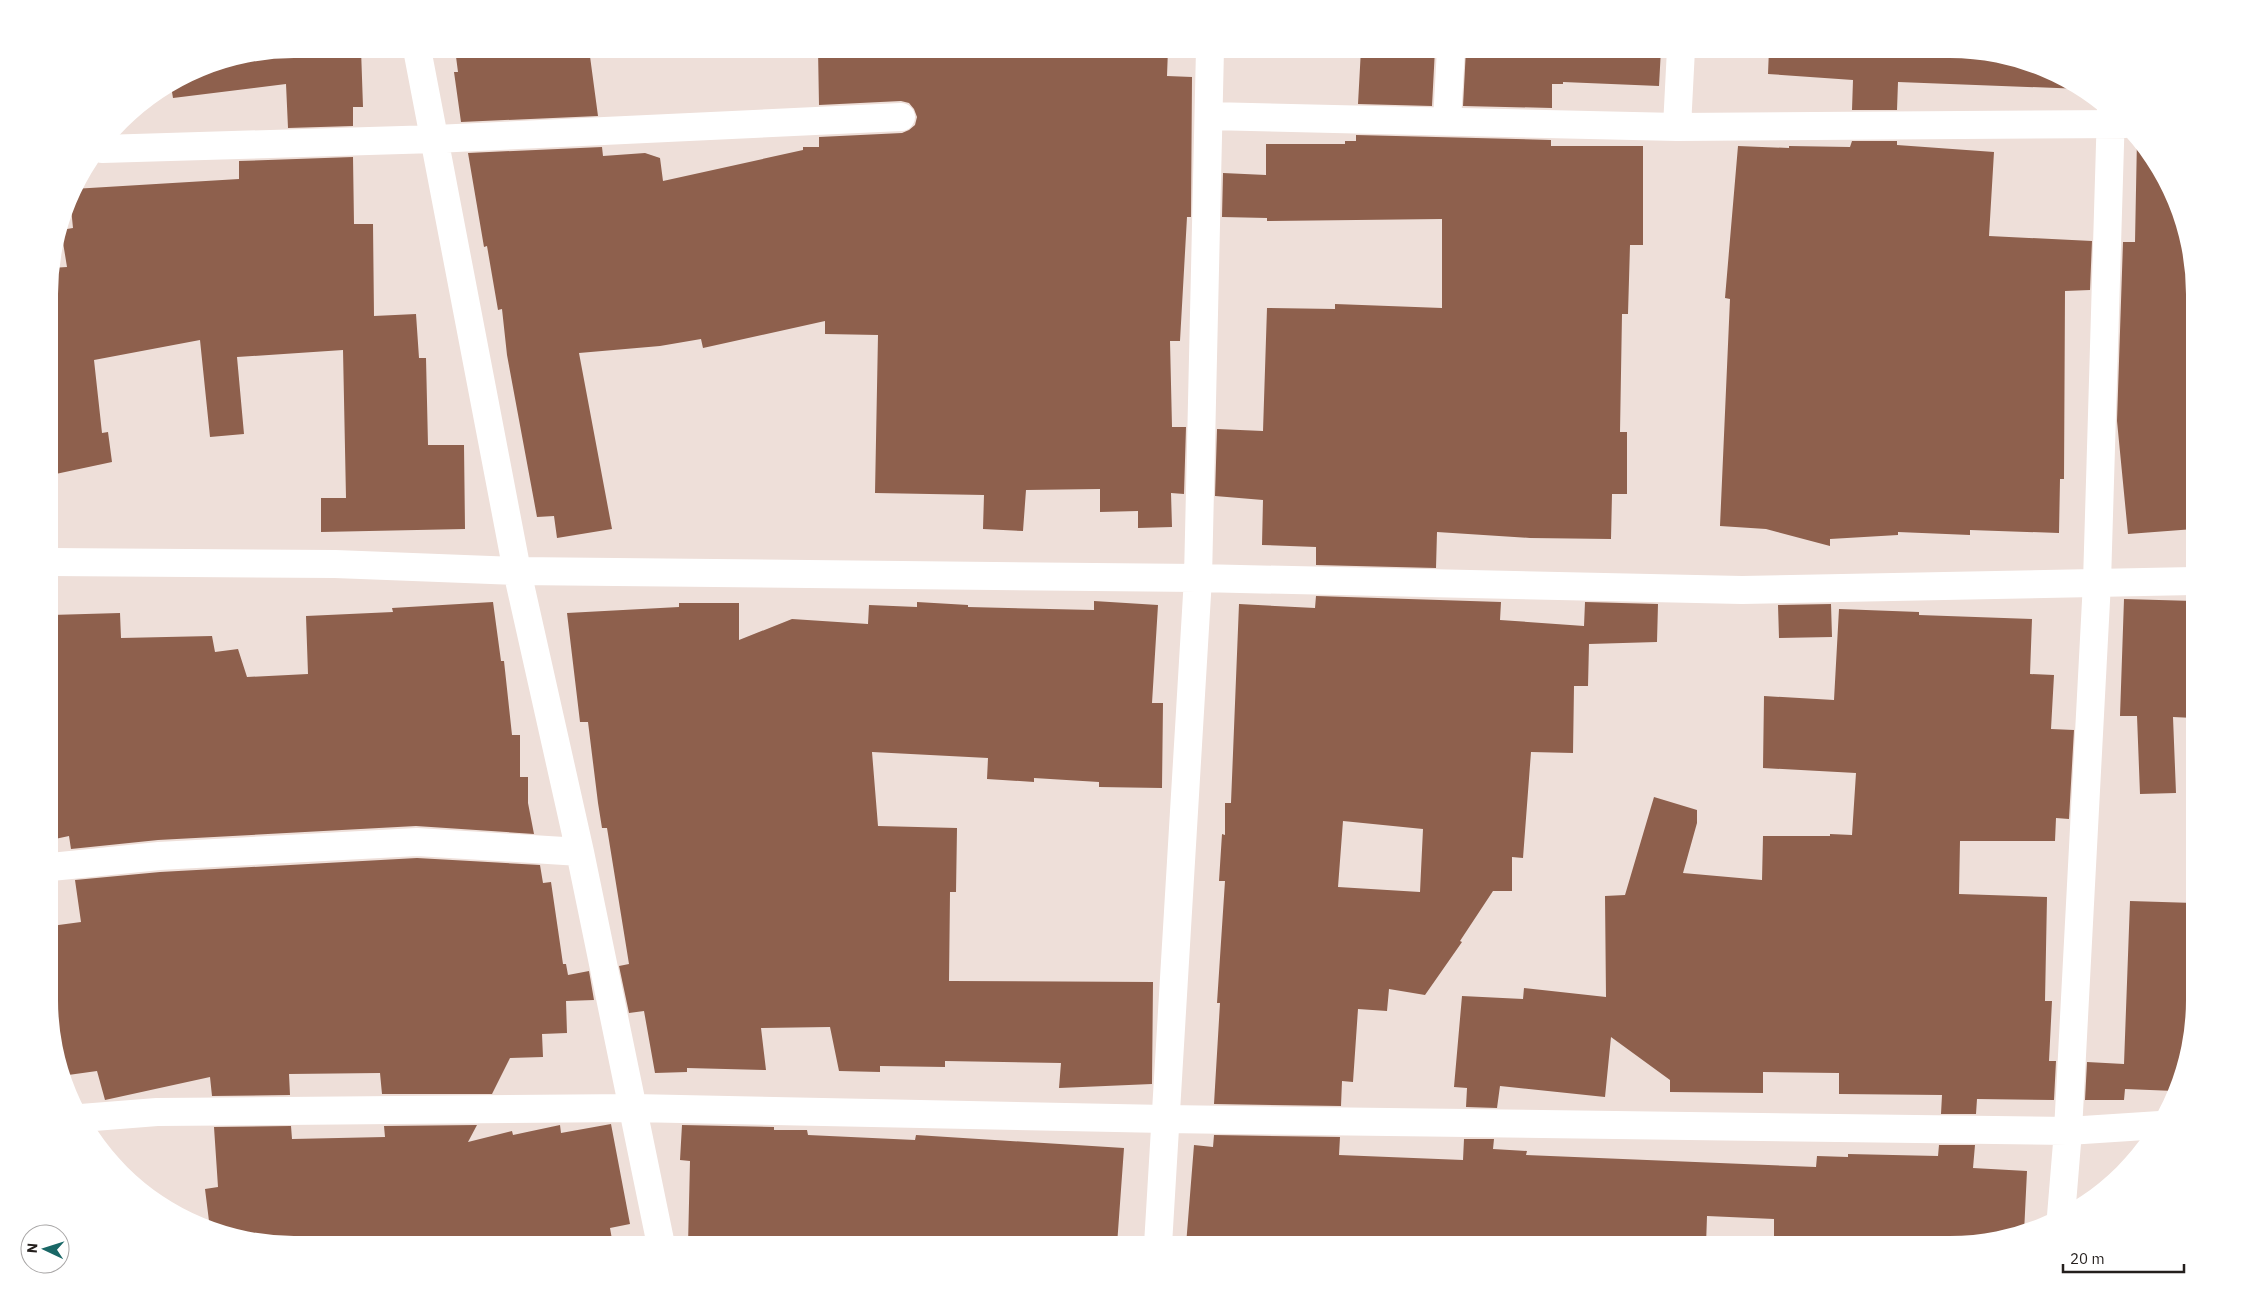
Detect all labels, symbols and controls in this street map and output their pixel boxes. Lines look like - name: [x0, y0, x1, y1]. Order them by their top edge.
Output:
- north arrow: [20, 1224, 70, 1274]
- text: N: [23, 1242, 41, 1254]
- scale bar: [2063, 1242, 2184, 1274]
- text: 20 m: [2070, 1249, 2105, 1268]

